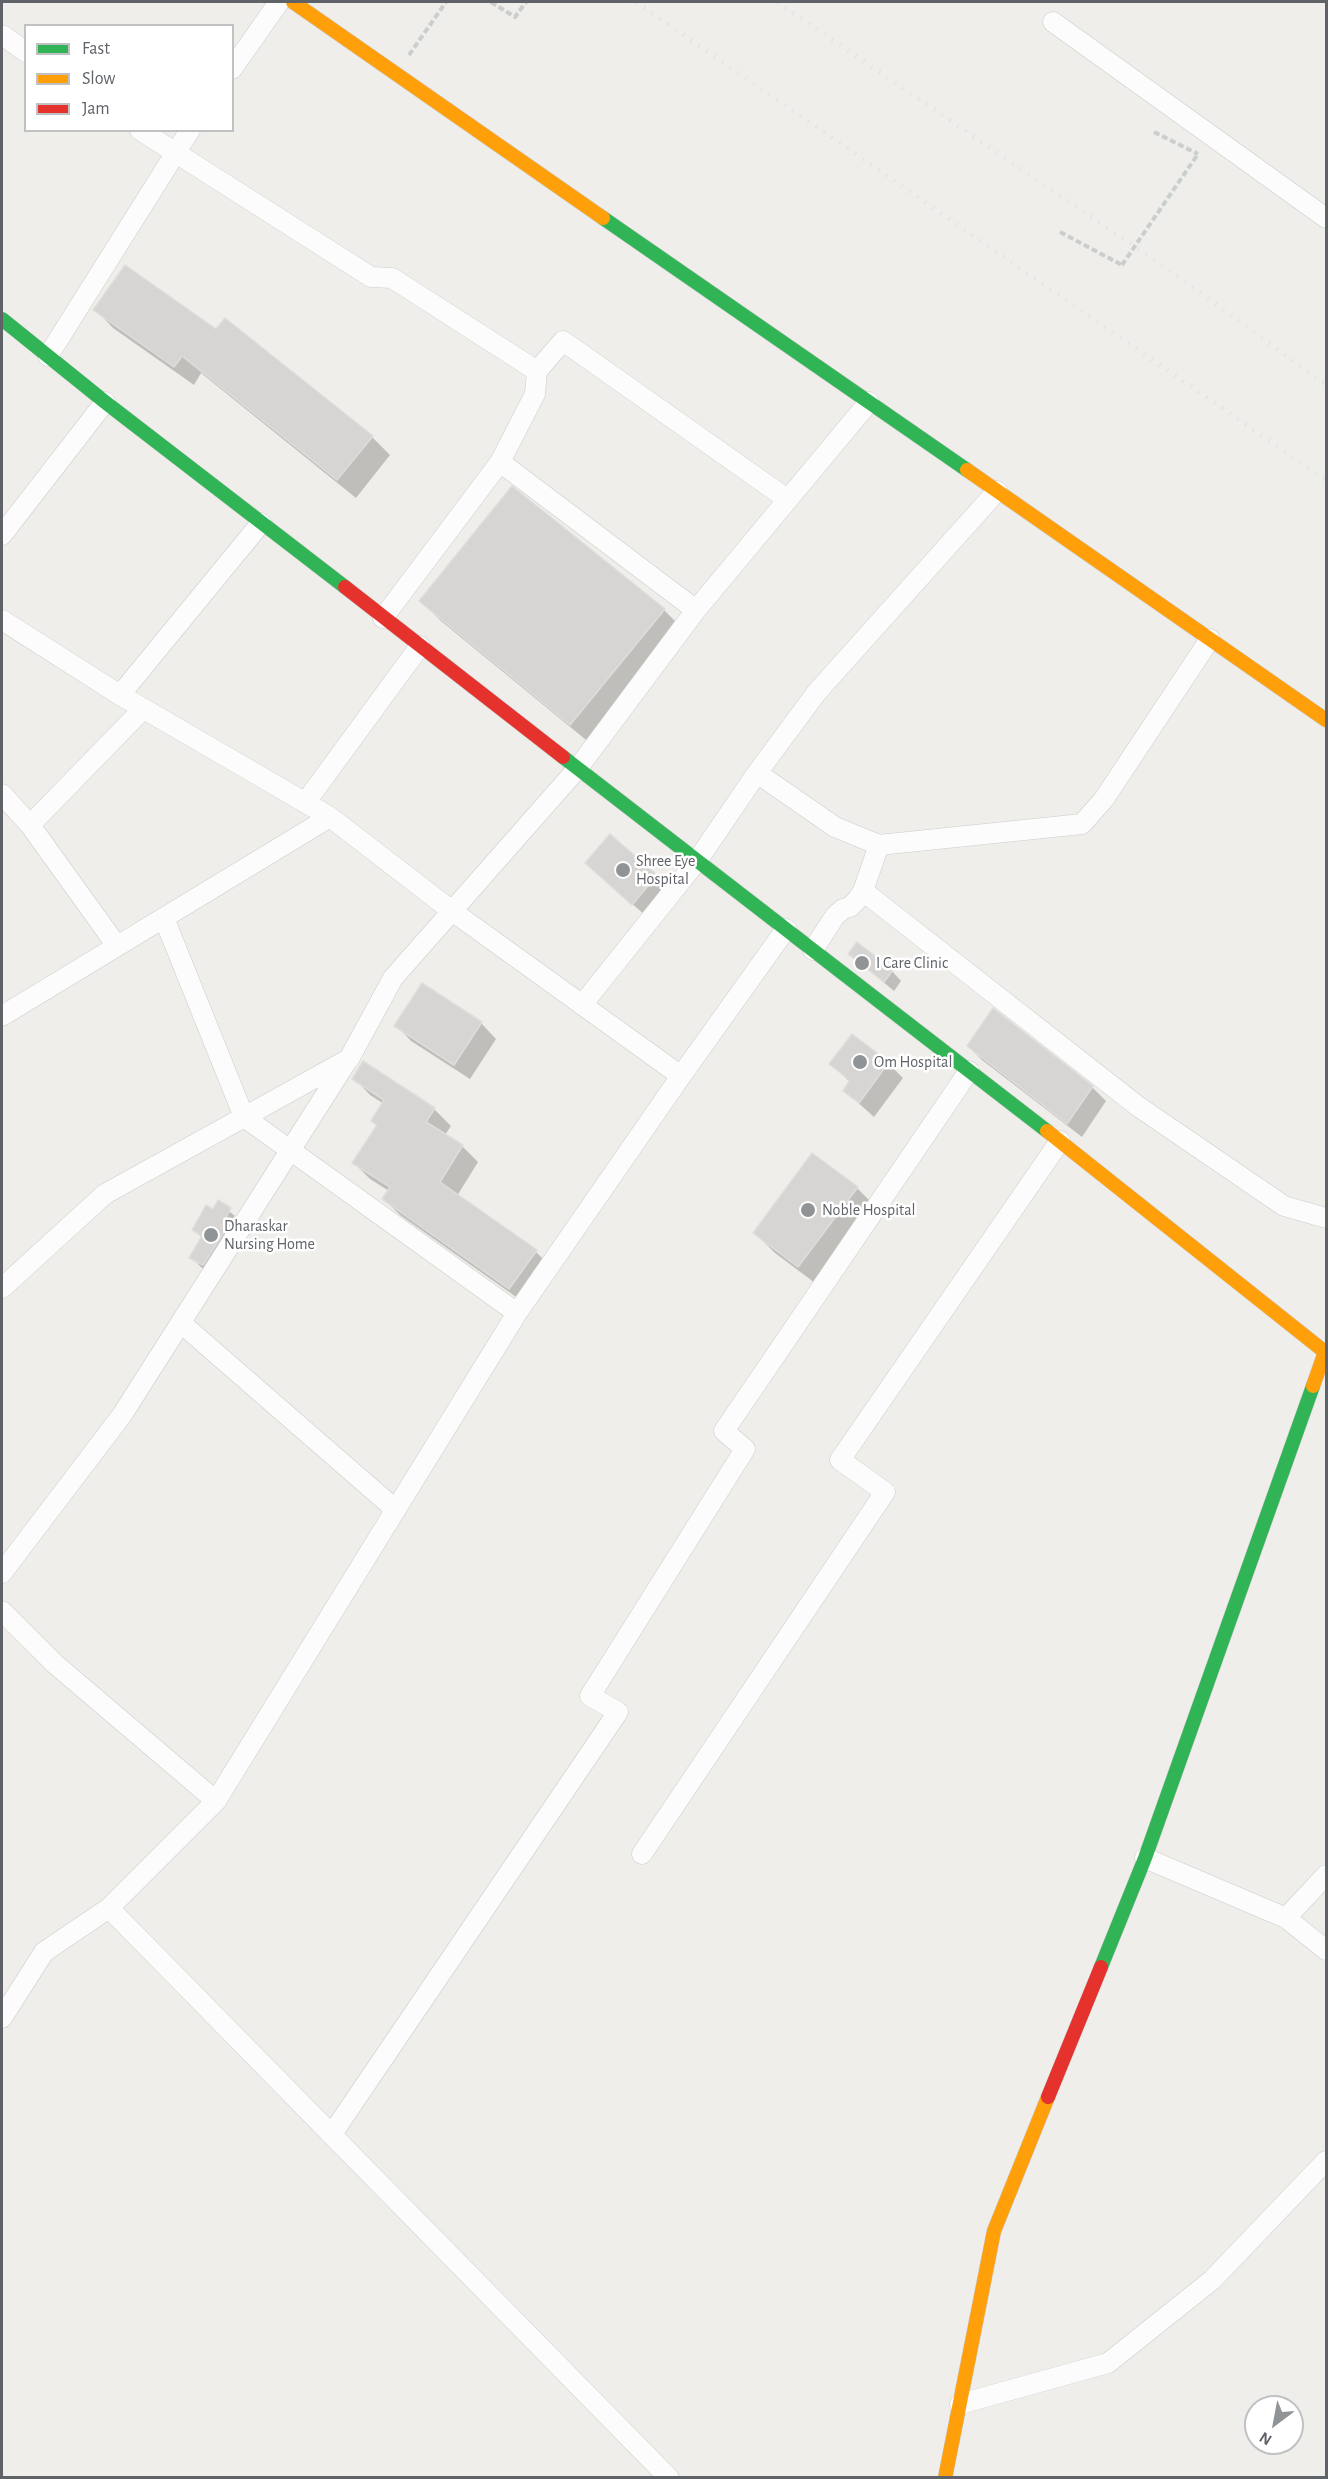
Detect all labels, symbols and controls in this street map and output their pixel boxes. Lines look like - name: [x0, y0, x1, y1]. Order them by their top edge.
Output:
- legend: [24, 24, 234, 132]
- text: Fast: [82, 40, 110, 58]
- text: Slow: [82, 70, 115, 88]
- text: Jam: [82, 100, 110, 118]
- place label: Shree Eye Hospital: [636, 851, 695, 889]
- marker: Shree Eye Hospital: [614, 861, 632, 879]
- place label: I Care Clinic: [876, 953, 948, 973]
- marker: I Care Clinic: [853, 954, 871, 972]
- place label: Om Hospital: [874, 1052, 952, 1072]
- marker: Om Hospital: [851, 1053, 869, 1071]
- place label: Noble Hospital: [822, 1200, 916, 1220]
- marker: Noble Hospital: [799, 1201, 817, 1219]
- place label: Dharaskar Nursing Home: [224, 1216, 315, 1254]
- marker: Dharaskar Nursing Home: [202, 1226, 220, 1244]
- north arrow: [1244, 2395, 1304, 2455]
- text: N: [1257, 2429, 1274, 2448]

